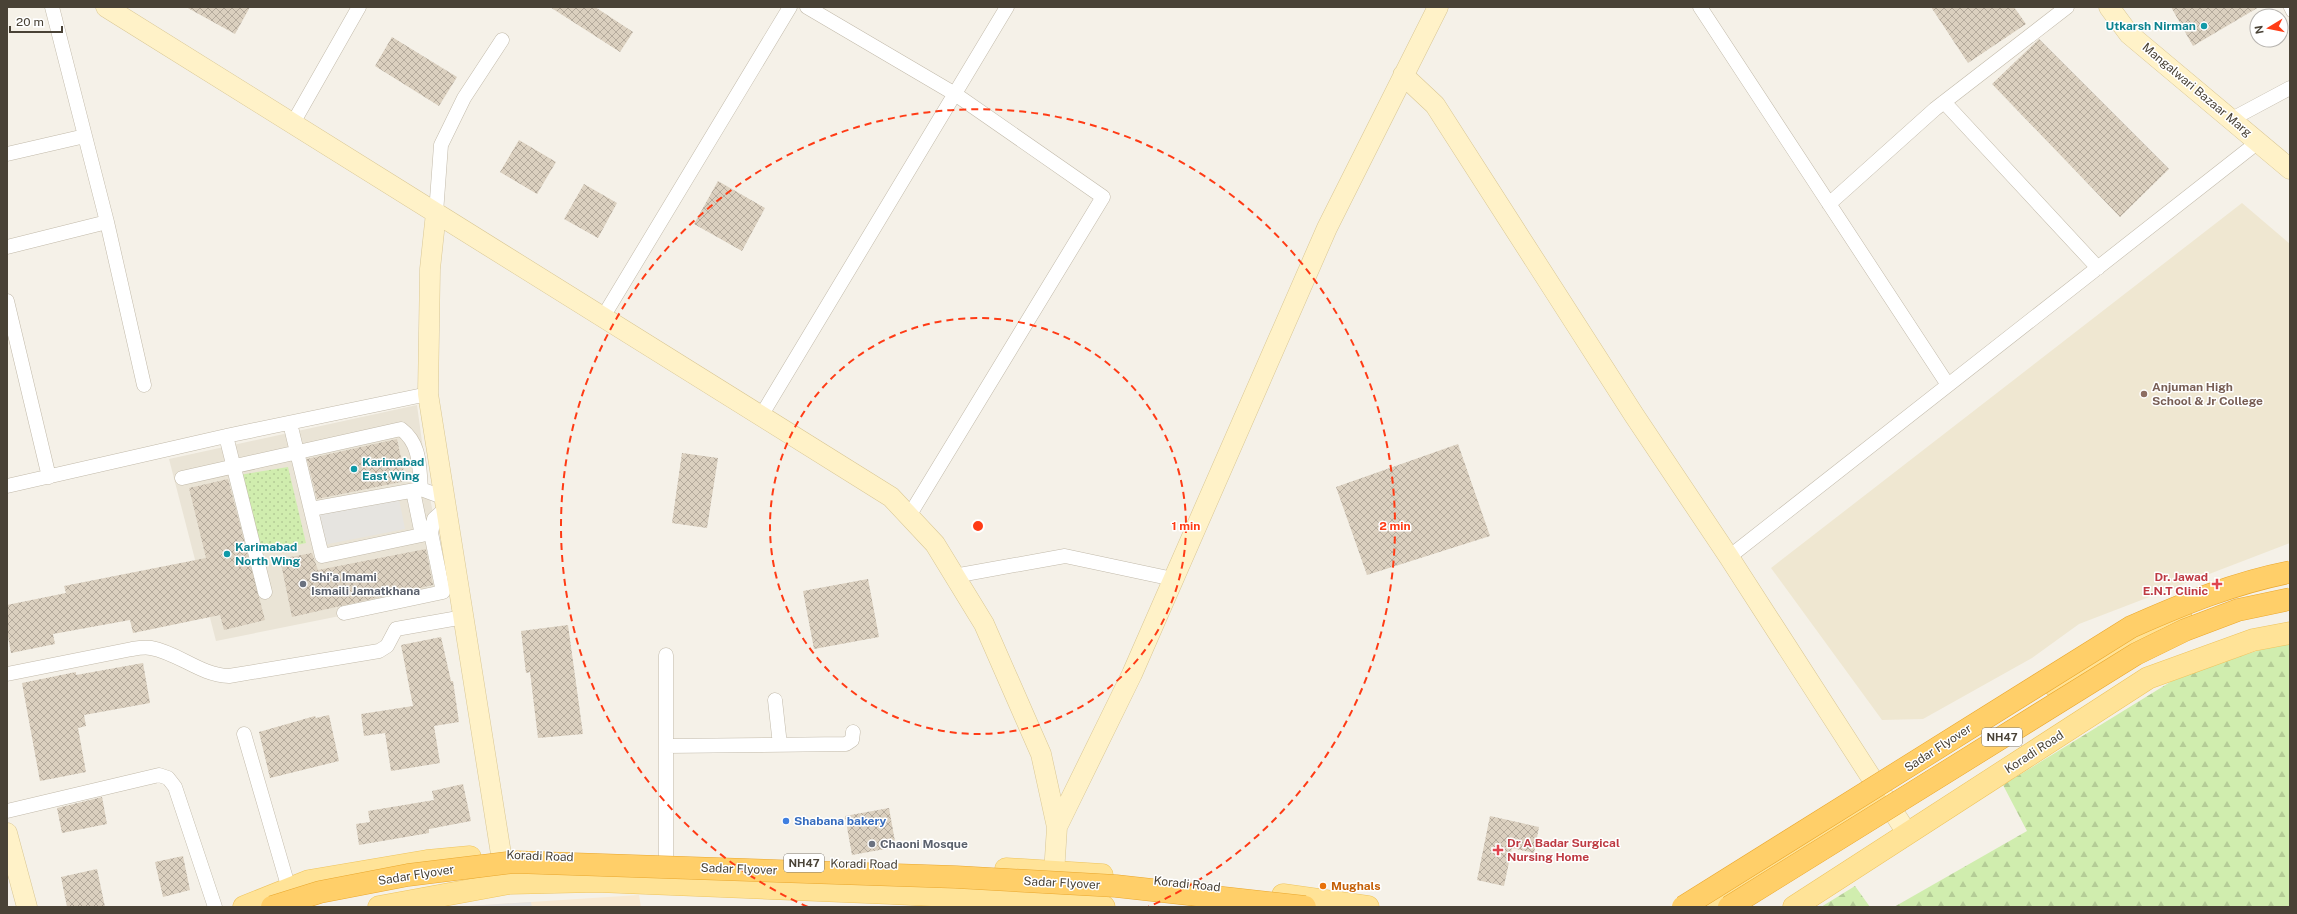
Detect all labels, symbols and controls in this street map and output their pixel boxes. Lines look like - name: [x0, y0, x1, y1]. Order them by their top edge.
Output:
- scale bar: [10, 8, 62, 34]
- north arrow: [2249, 8, 2289, 48]
- text: 20 m: [16, 15, 44, 29]
- place label: Utkarsh Nirman: [2105, 19, 2196, 33]
- marker: Utkarsh Nirman: [2199, 21, 2209, 31]
- text: N: [2252, 24, 2266, 35]
- street label: Mangalwari Bazaar Marg: [2139, 40, 2255, 140]
- place label: Anjuman High School & Jr College: [2152, 380, 2263, 408]
- marker: Anjuman High School & Jr College: [2139, 389, 2149, 399]
- place label: Karimabad East Wing: [362, 455, 424, 483]
- marker: Karimabad East Wing: [349, 464, 359, 474]
- centre of rings: [971, 519, 985, 533]
- text: 1 min: [1172, 519, 1200, 533]
- text: 2 min: [1379, 519, 1411, 533]
- place label: Karimabad North Wing: [235, 540, 301, 568]
- marker: Karimabad North Wing: [222, 549, 232, 559]
- place label: Shi'a Imami Ismaili Jamatkhana: [311, 570, 420, 598]
- place label: Dr. Jawad E.N.T Clinic: [2143, 570, 2208, 598]
- marker: Dr. Jawad E.N.T Clinic: [2211, 578, 2223, 590]
- marker: Shi'a Imami Ismaili Jamatkhana: [298, 579, 308, 589]
- street label: Sadar Flyover: [1902, 721, 1974, 775]
- road number: NH47: [1982, 728, 2022, 746]
- street label: Koradi Road: [2002, 728, 2066, 776]
- place label: Shabana bakery: [794, 814, 887, 828]
- marker: Shabana bakery: [781, 816, 791, 826]
- place label: Dr A Badar Surgical Nursing Home: [1507, 836, 1620, 864]
- place label: Chaoni Mosque: [880, 837, 968, 851]
- marker: Chaoni Mosque: [867, 839, 877, 849]
- marker: Dr A Badar Surgical Nursing Home: [1492, 844, 1504, 856]
- street label: Koradi Road: [506, 848, 574, 864]
- road number: NH47: [784, 854, 824, 872]
- street label: Koradi Road: [830, 856, 898, 872]
- street label: Sadar Flyover: [700, 861, 778, 877]
- street label: Sadar Flyover: [377, 862, 455, 888]
- street label: Sadar Flyover: [1023, 874, 1101, 892]
- street label: Koradi Road: [1153, 874, 1221, 894]
- place label: Mughals: [1331, 879, 1381, 893]
- marker: Mughals: [1318, 881, 1328, 891]

